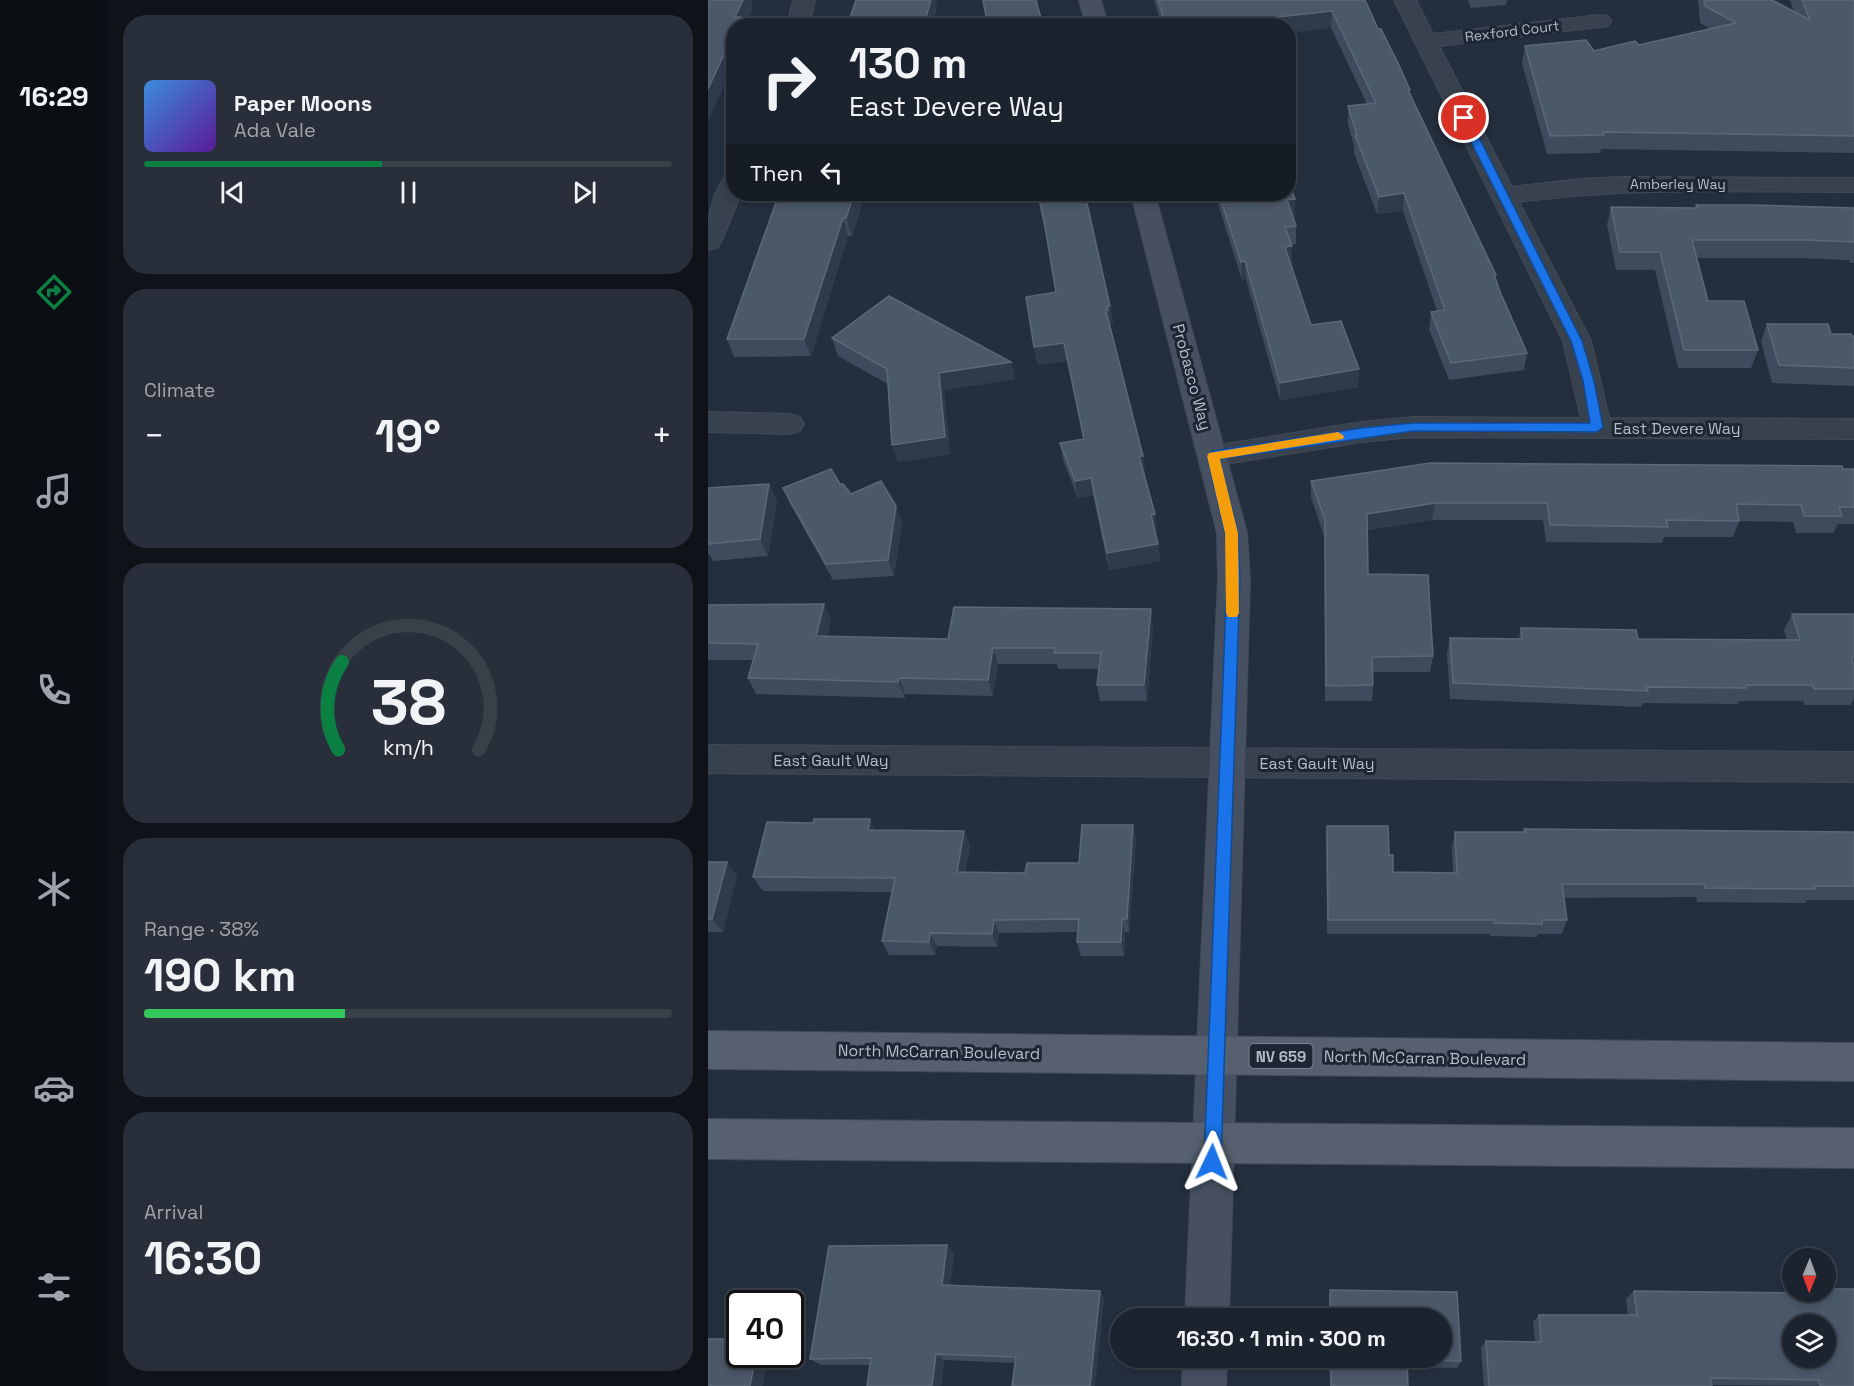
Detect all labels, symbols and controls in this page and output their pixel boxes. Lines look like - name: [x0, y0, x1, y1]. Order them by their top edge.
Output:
- street label: Rexford Court: [1464, 16, 1560, 46]
- text: 130 m: [849, 37, 967, 90]
- icon: right: [750, 42, 828, 120]
- text: 16:29: [19, 79, 89, 114]
- text: Paper Moons: [234, 89, 372, 117]
- text: East Devere Way: [849, 89, 1064, 124]
- pin: [1438, 92, 1489, 143]
- icon: arrive: [1447, 101, 1480, 134]
- text: Ada Vale: [234, 117, 316, 143]
- icon: left: [815, 156, 848, 189]
- text: Then: [750, 159, 803, 187]
- street label: Amberley Way: [1630, 175, 1726, 193]
- icon: previous: [216, 176, 249, 209]
- icon: pause: [392, 176, 425, 209]
- icon: next: [568, 176, 601, 209]
- icon: directions: [33, 271, 75, 313]
- street label: Probasco Way: [1168, 322, 1216, 432]
- text: Climate: [144, 377, 215, 403]
- text: 19°: [375, 408, 441, 465]
- text: −: [144, 415, 164, 457]
- text: +: [652, 415, 672, 457]
- street label: East Devere Way: [1613, 418, 1741, 439]
- icon: music: [33, 470, 75, 512]
- text: 38: [370, 663, 446, 742]
- icon: phone: [33, 669, 75, 711]
- text: km/h: [382, 734, 434, 761]
- street label: East Gault Way: [773, 750, 889, 771]
- street label: East Gault Way: [1259, 753, 1375, 774]
- icon: climate: [33, 868, 75, 910]
- text: Range · 38%: [144, 916, 259, 942]
- text: 190 km: [144, 947, 297, 1004]
- street label: North McCarran Boulevard: [838, 1040, 1040, 1064]
- road number: NV 659: [1250, 1044, 1312, 1068]
- street label: North McCarran Boulevard: [1324, 1046, 1526, 1070]
- icon: car: [33, 1067, 75, 1109]
- position arrow: [1180, 1130, 1244, 1194]
- text: Arrival: [144, 1199, 203, 1225]
- text: 16:30: [144, 1230, 262, 1287]
- north arrow: [1782, 1248, 1836, 1302]
- map controls: [1782, 1248, 1836, 1368]
- icon: filters: [33, 1266, 75, 1308]
- speed limit sign: 40: [726, 1290, 804, 1368]
- button: layers: [1782, 1314, 1836, 1368]
- text: 16:30 · 1 min · 300 m: [1176, 1324, 1386, 1352]

